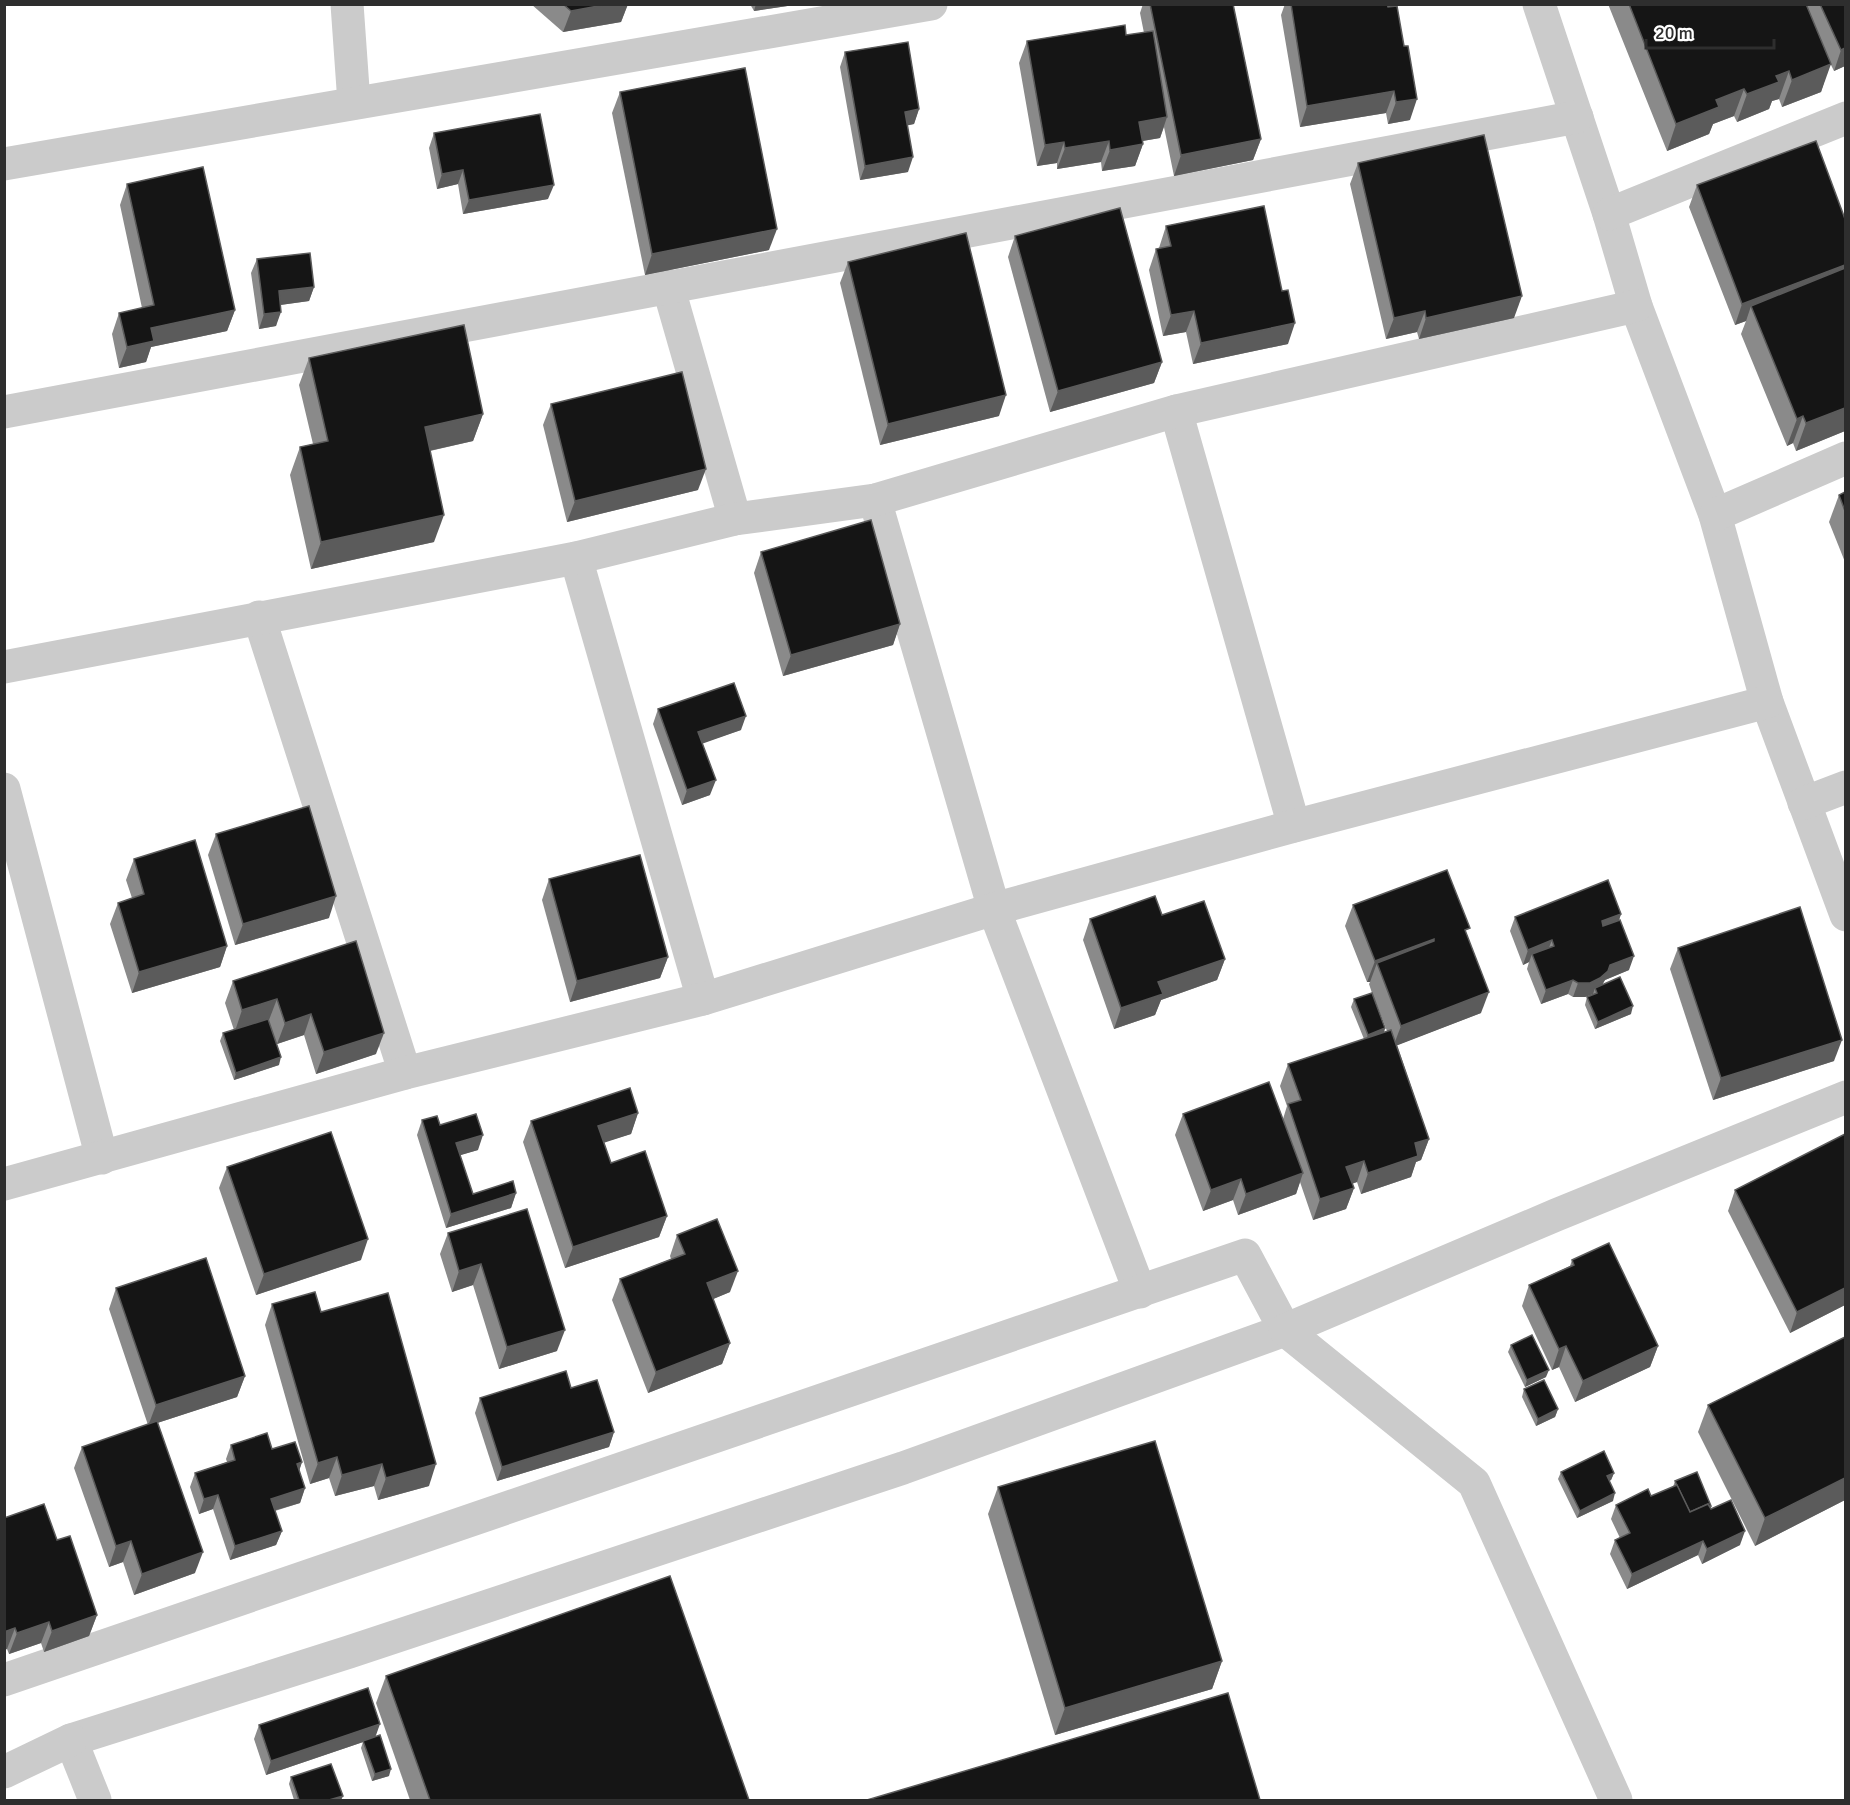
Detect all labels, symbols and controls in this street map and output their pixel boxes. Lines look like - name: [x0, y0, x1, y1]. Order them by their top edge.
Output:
- scale bar: [1646, 12, 1774, 50]
- text: 20 m: [1655, 22, 1693, 44]

